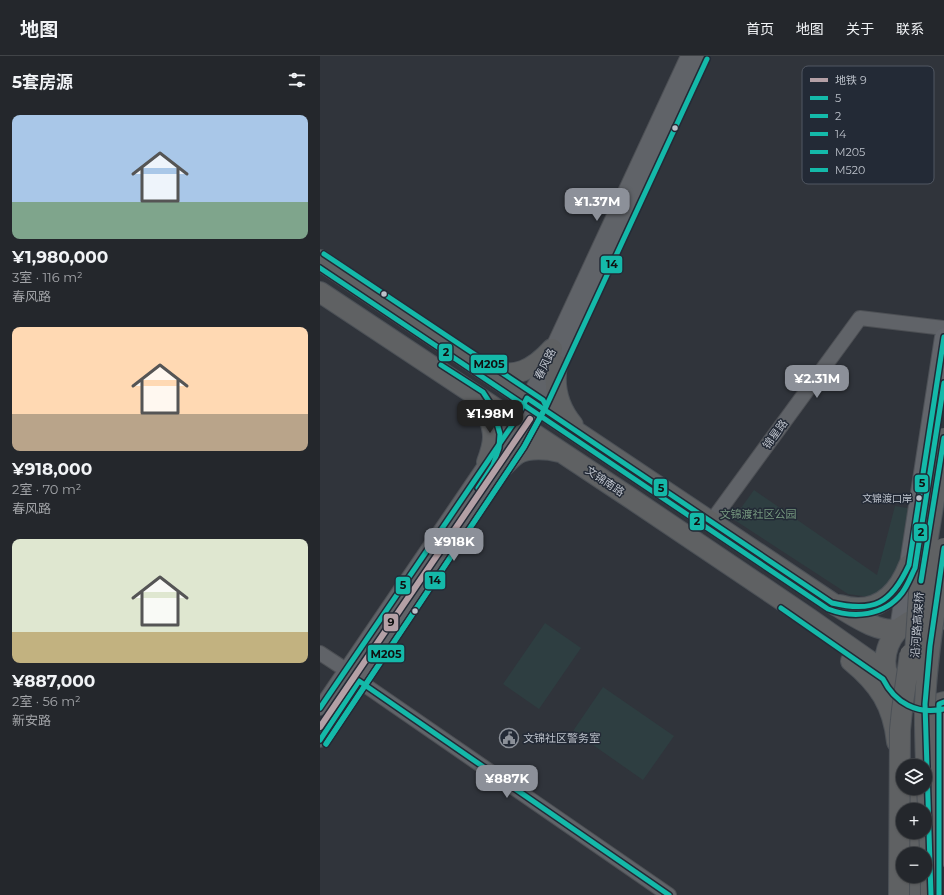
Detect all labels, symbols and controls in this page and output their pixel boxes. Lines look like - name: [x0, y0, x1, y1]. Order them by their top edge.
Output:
- text: 地图: [20, 18, 58, 41]
- text: 首页: [746, 20, 774, 38]
- text: 地图: [796, 20, 824, 38]
- text: 关于: [846, 20, 874, 38]
- text: 联系: [896, 20, 924, 38]
- legend: [802, 66, 934, 184]
- icon: filters: [286, 69, 308, 91]
- text: 5套房源: [12, 72, 73, 92]
- text: 地铁 9: [835, 73, 867, 87]
- text: 5: [835, 91, 841, 105]
- text: 2: [835, 109, 841, 123]
- unlabelled marker: [670, 123, 680, 133]
- text: 14: [835, 127, 847, 141]
- icon: home: [124, 141, 196, 213]
- text: M205: [835, 145, 865, 159]
- text: M520: [835, 163, 865, 177]
- pin: ¥1.37M: [564, 188, 630, 222]
- text: ¥1.37M: [574, 193, 620, 209]
- text: ¥1,980,000: [12, 247, 108, 267]
- line badge: 14: [600, 255, 623, 274]
- text: 14: [606, 257, 618, 271]
- text: 3室 · 116 m²: [12, 269, 83, 285]
- text: 春风路: [12, 288, 51, 304]
- unlabelled marker: [379, 289, 389, 299]
- line badge: 2: [438, 343, 453, 362]
- text: 2: [443, 345, 450, 359]
- street label: 春风路: [531, 346, 559, 382]
- icon: home: [124, 353, 196, 425]
- line badge: M205: [470, 354, 508, 374]
- text: M205: [473, 357, 505, 371]
- pin: ¥2.31M: [784, 365, 850, 399]
- text: ¥2.31M: [794, 370, 840, 386]
- pin: ¥1.98M: [457, 400, 523, 434]
- text: ¥1.98M: [466, 405, 514, 421]
- street label: 锦星路: [760, 417, 790, 451]
- text: ¥918,000: [12, 459, 92, 479]
- street label: 文锦南路: [583, 463, 627, 499]
- line badge: 5: [914, 474, 929, 493]
- text: 5: [919, 476, 926, 490]
- line badge: 5: [653, 478, 668, 497]
- text: 2室 · 70 m²: [12, 481, 81, 497]
- text: 5: [658, 481, 665, 495]
- place label: 文锦渡口岸: [862, 492, 912, 505]
- marker: 文锦渡口岸: [914, 493, 924, 503]
- text: 春风路: [12, 500, 51, 516]
- park label: 文锦渡社区公园: [720, 507, 797, 521]
- line badge: 2: [689, 512, 705, 531]
- text: 2: [694, 514, 701, 528]
- line badge: 2: [913, 523, 928, 542]
- text: 2: [918, 525, 925, 539]
- pin: ¥918K: [426, 528, 482, 562]
- text: ¥918K: [433, 533, 475, 549]
- icon: home: [124, 565, 196, 637]
- line badge: 14: [424, 571, 446, 590]
- text: 14: [429, 573, 441, 587]
- line badge: 5: [395, 576, 411, 595]
- text: 5: [400, 578, 407, 592]
- street label: 沿河路高架桥: [908, 592, 926, 658]
- unlabelled marker: [410, 606, 420, 616]
- line badge: 9: [383, 613, 399, 632]
- text: 9: [387, 615, 395, 629]
- line badge: M205: [367, 644, 405, 663]
- text: M205: [370, 647, 402, 661]
- text: ¥887,000: [12, 671, 95, 691]
- text: 2室 · 56 m²: [12, 693, 81, 709]
- text: 新安路: [12, 712, 51, 728]
- public building icon: 文锦社区警务室: [498, 727, 520, 749]
- place label: 文锦社区警务室: [523, 731, 600, 745]
- map controls: [896, 759, 932, 883]
- button: layers: [896, 759, 932, 795]
- pin: ¥887K: [479, 765, 535, 799]
- text: ¥887K: [485, 770, 529, 786]
- button: +: [896, 803, 932, 839]
- button: −: [896, 847, 932, 883]

